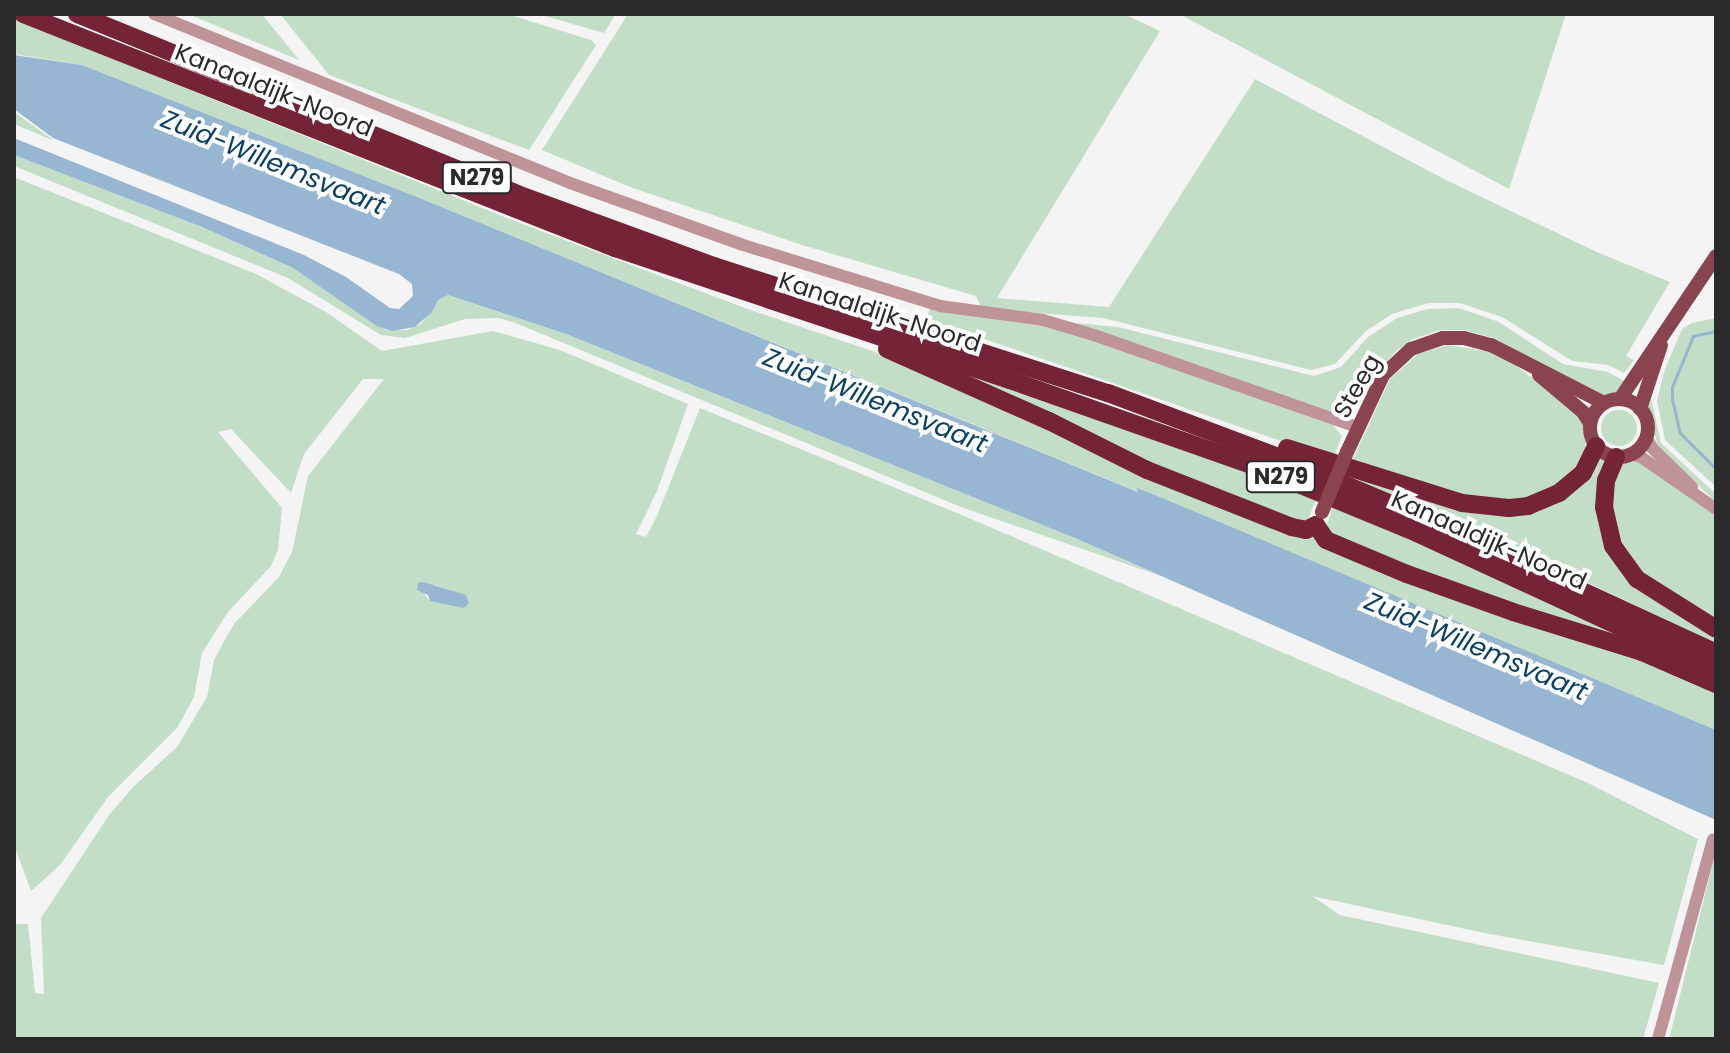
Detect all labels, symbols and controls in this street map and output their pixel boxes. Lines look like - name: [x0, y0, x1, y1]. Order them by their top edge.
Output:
- street label: Kanaaldijk-Noord: [171, 37, 377, 143]
- water label: Zuid-Willemsvaart: [156, 104, 390, 222]
- road number: N279: [441, 160, 513, 196]
- street label: Kanaaldijk-Noord: [775, 266, 985, 358]
- water label: Zuid-Willemsvaart: [758, 342, 992, 460]
- street label: Steeg: [1327, 349, 1387, 423]
- road number: N279: [1245, 459, 1317, 495]
- street label: Kanaaldijk-Noord: [1387, 484, 1591, 596]
- water label: Zuid-Willemsvaart: [1360, 586, 1592, 708]

